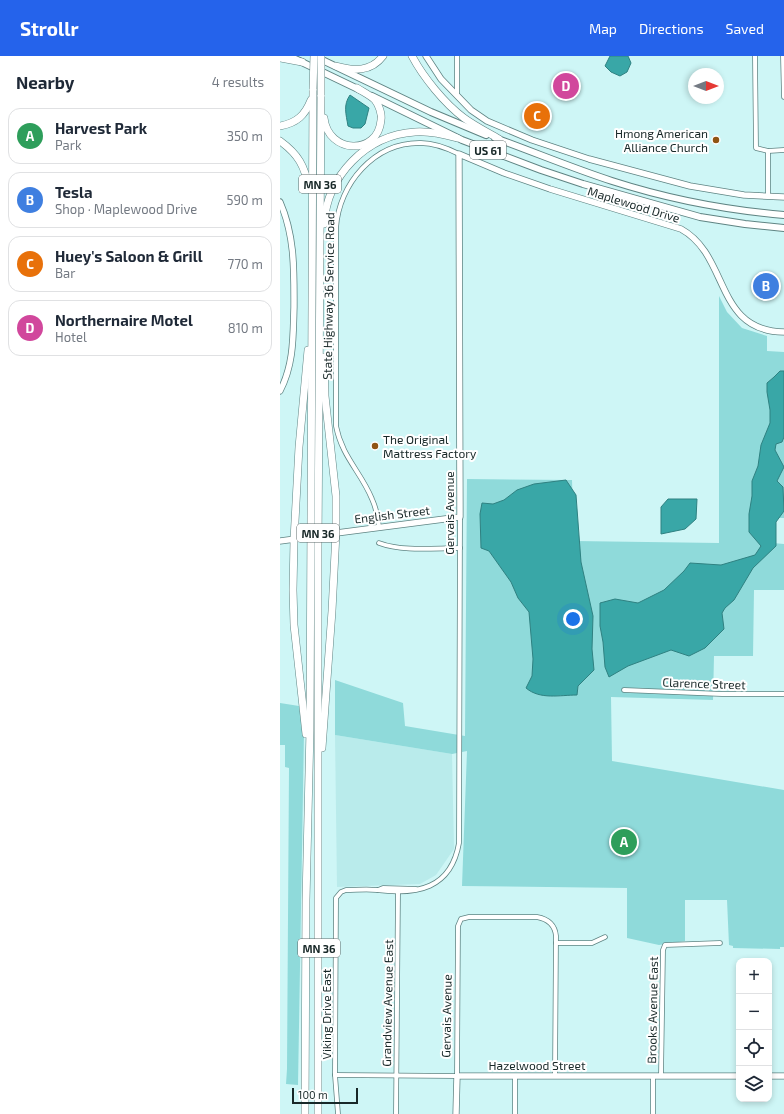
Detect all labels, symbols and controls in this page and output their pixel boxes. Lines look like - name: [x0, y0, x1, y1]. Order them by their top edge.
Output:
- text: Strollr: [20, 17, 79, 40]
- text: Map: [589, 20, 617, 37]
- text: Directions: [639, 20, 704, 37]
- text: Saved: [726, 20, 764, 37]
- north arrow: [688, 68, 724, 104]
- pin: D: [553, 71, 579, 101]
- text: Nearby: [16, 72, 74, 92]
- text: 4 results: [212, 74, 264, 90]
- pin: C: [524, 101, 550, 131]
- text: Harvest Park: [55, 119, 147, 137]
- place label: Hmong American Alliance Church: [615, 126, 708, 154]
- text: A: [26, 128, 34, 144]
- text: 350 m: [227, 128, 263, 144]
- marker: Hmong American Alliance Church: [711, 135, 721, 145]
- text: Park: [55, 137, 82, 153]
- road number: US 61: [470, 141, 506, 159]
- road number: MN 36: [299, 175, 341, 193]
- text: Tesla: [55, 183, 92, 201]
- street label: Maplewood Drive: [586, 183, 682, 225]
- text: B: [26, 192, 34, 208]
- text: 590 m: [226, 192, 263, 208]
- text: Shop · Maplewood Drive: [55, 201, 197, 217]
- street label: State Highway 36 Service Road: [320, 212, 336, 380]
- text: Huey's Saloon & Grill: [55, 247, 203, 265]
- text: C: [26, 256, 34, 272]
- text: 770 m: [228, 256, 263, 272]
- text: Bar: [55, 265, 75, 281]
- pin: B: [753, 271, 779, 301]
- text: Northernaire Motel: [55, 311, 193, 329]
- text: D: [26, 320, 34, 336]
- text: 810 m: [228, 320, 263, 336]
- text: Hotel: [55, 329, 87, 345]
- place label: The Original Mattress Factory: [383, 432, 477, 460]
- marker: The Original Mattress Factory: [370, 441, 380, 451]
- street label: Gervais Avenue: [442, 471, 456, 555]
- street label: English Street: [353, 502, 431, 526]
- road number: MN 36: [297, 524, 339, 542]
- your location: [563, 609, 583, 629]
- street label: Clarence Street: [662, 675, 746, 691]
- pin: A: [611, 827, 637, 857]
- road number: MN 36: [298, 939, 340, 957]
- street label: Grandview Avenue East: [379, 939, 395, 1067]
- street label: Brooks Avenue East: [644, 956, 660, 1064]
- map controls: [736, 958, 772, 1102]
- button: +: [736, 958, 772, 994]
- street label: Viking Drive East: [319, 968, 333, 1059]
- street label: Gervais Avenue: [438, 974, 454, 1058]
- button: −: [736, 994, 772, 1030]
- button: locate: [736, 1030, 772, 1066]
- street label: Hazelwood Street: [489, 1058, 586, 1072]
- button: layers: [736, 1066, 772, 1102]
- scale bar: [292, 1086, 358, 1105]
- text: 100 m: [298, 1088, 328, 1101]

